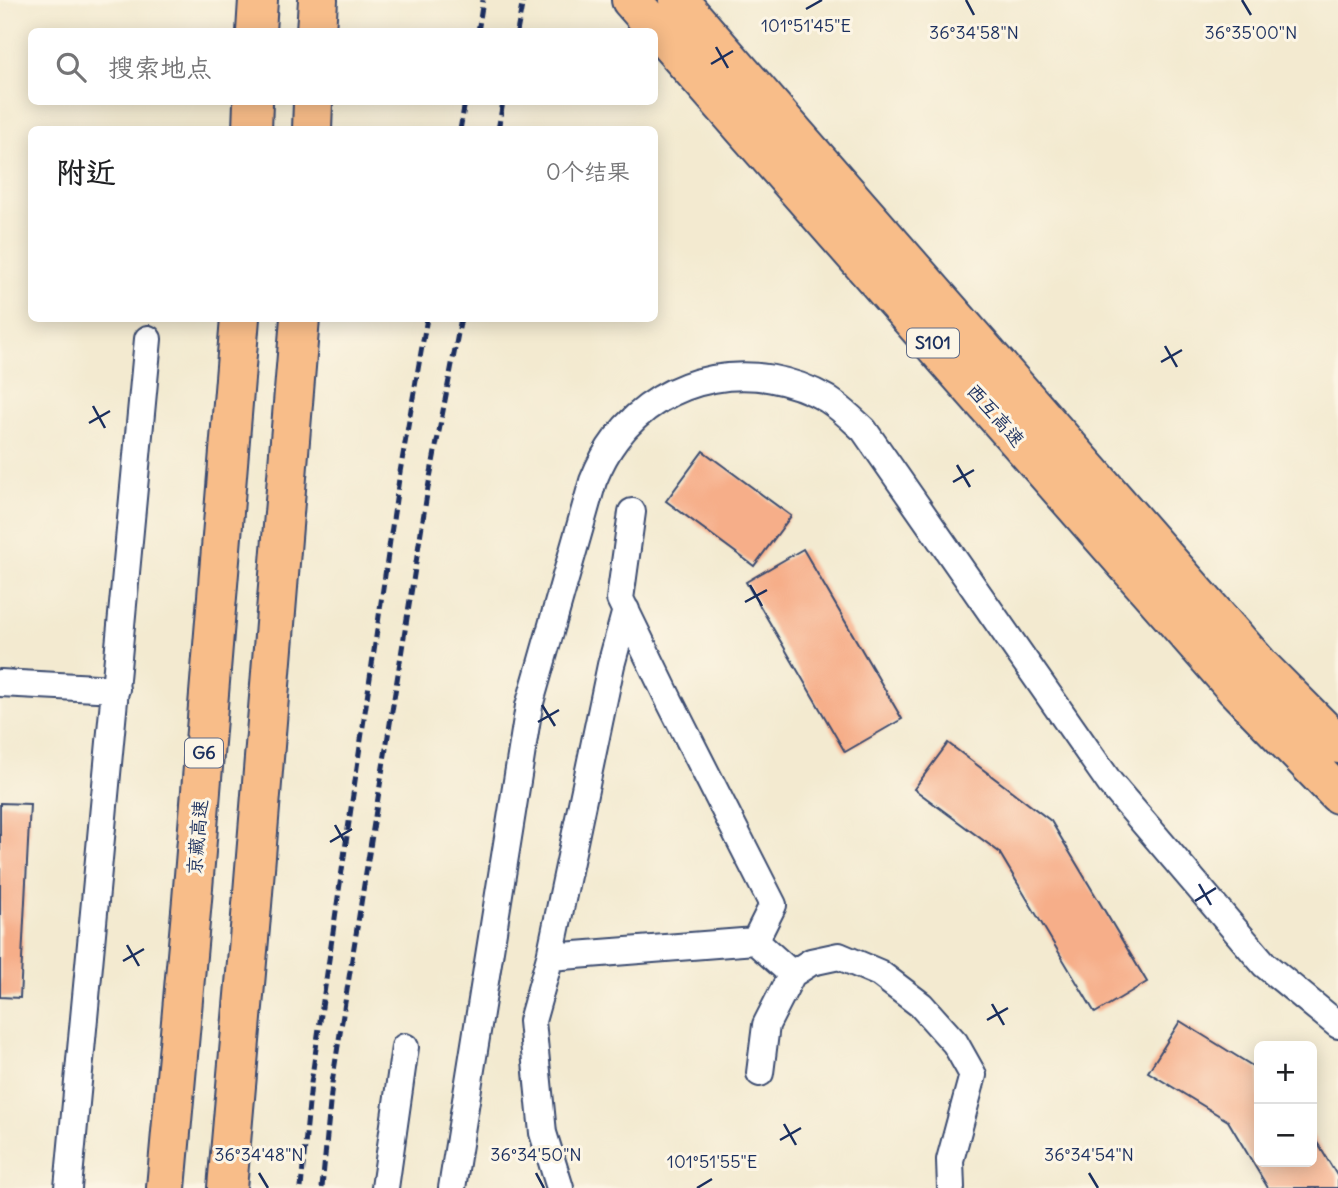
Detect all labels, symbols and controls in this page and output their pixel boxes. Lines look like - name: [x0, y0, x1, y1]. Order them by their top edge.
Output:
- text: 101°51'45"E: [761, 14, 851, 37]
- text: 36°34'58"N: [929, 21, 1019, 44]
- text: 36°35'00"N: [1205, 21, 1297, 44]
- search box: [28, 28, 658, 105]
- icon: search: [52, 48, 90, 86]
- text: 搜索地点: [108, 51, 212, 84]
- text: 附近: [56, 153, 116, 191]
- text: 0个结果: [546, 157, 630, 186]
- road number: S101: [907, 328, 959, 358]
- street label: 西互高速: [962, 378, 1030, 452]
- road number: G6: [185, 738, 223, 768]
- street label: 京藏高速: [182, 798, 212, 876]
- map controls: [1254, 1041, 1317, 1167]
- button: +: [1254, 1041, 1317, 1104]
- button: −: [1254, 1104, 1317, 1167]
- text: 36°34'48"N: [214, 1143, 304, 1166]
- text: 36°34'50"N: [490, 1143, 582, 1166]
- text: 36°34'54"N: [1044, 1143, 1134, 1166]
- text: 101°51'55"E: [667, 1150, 757, 1173]

